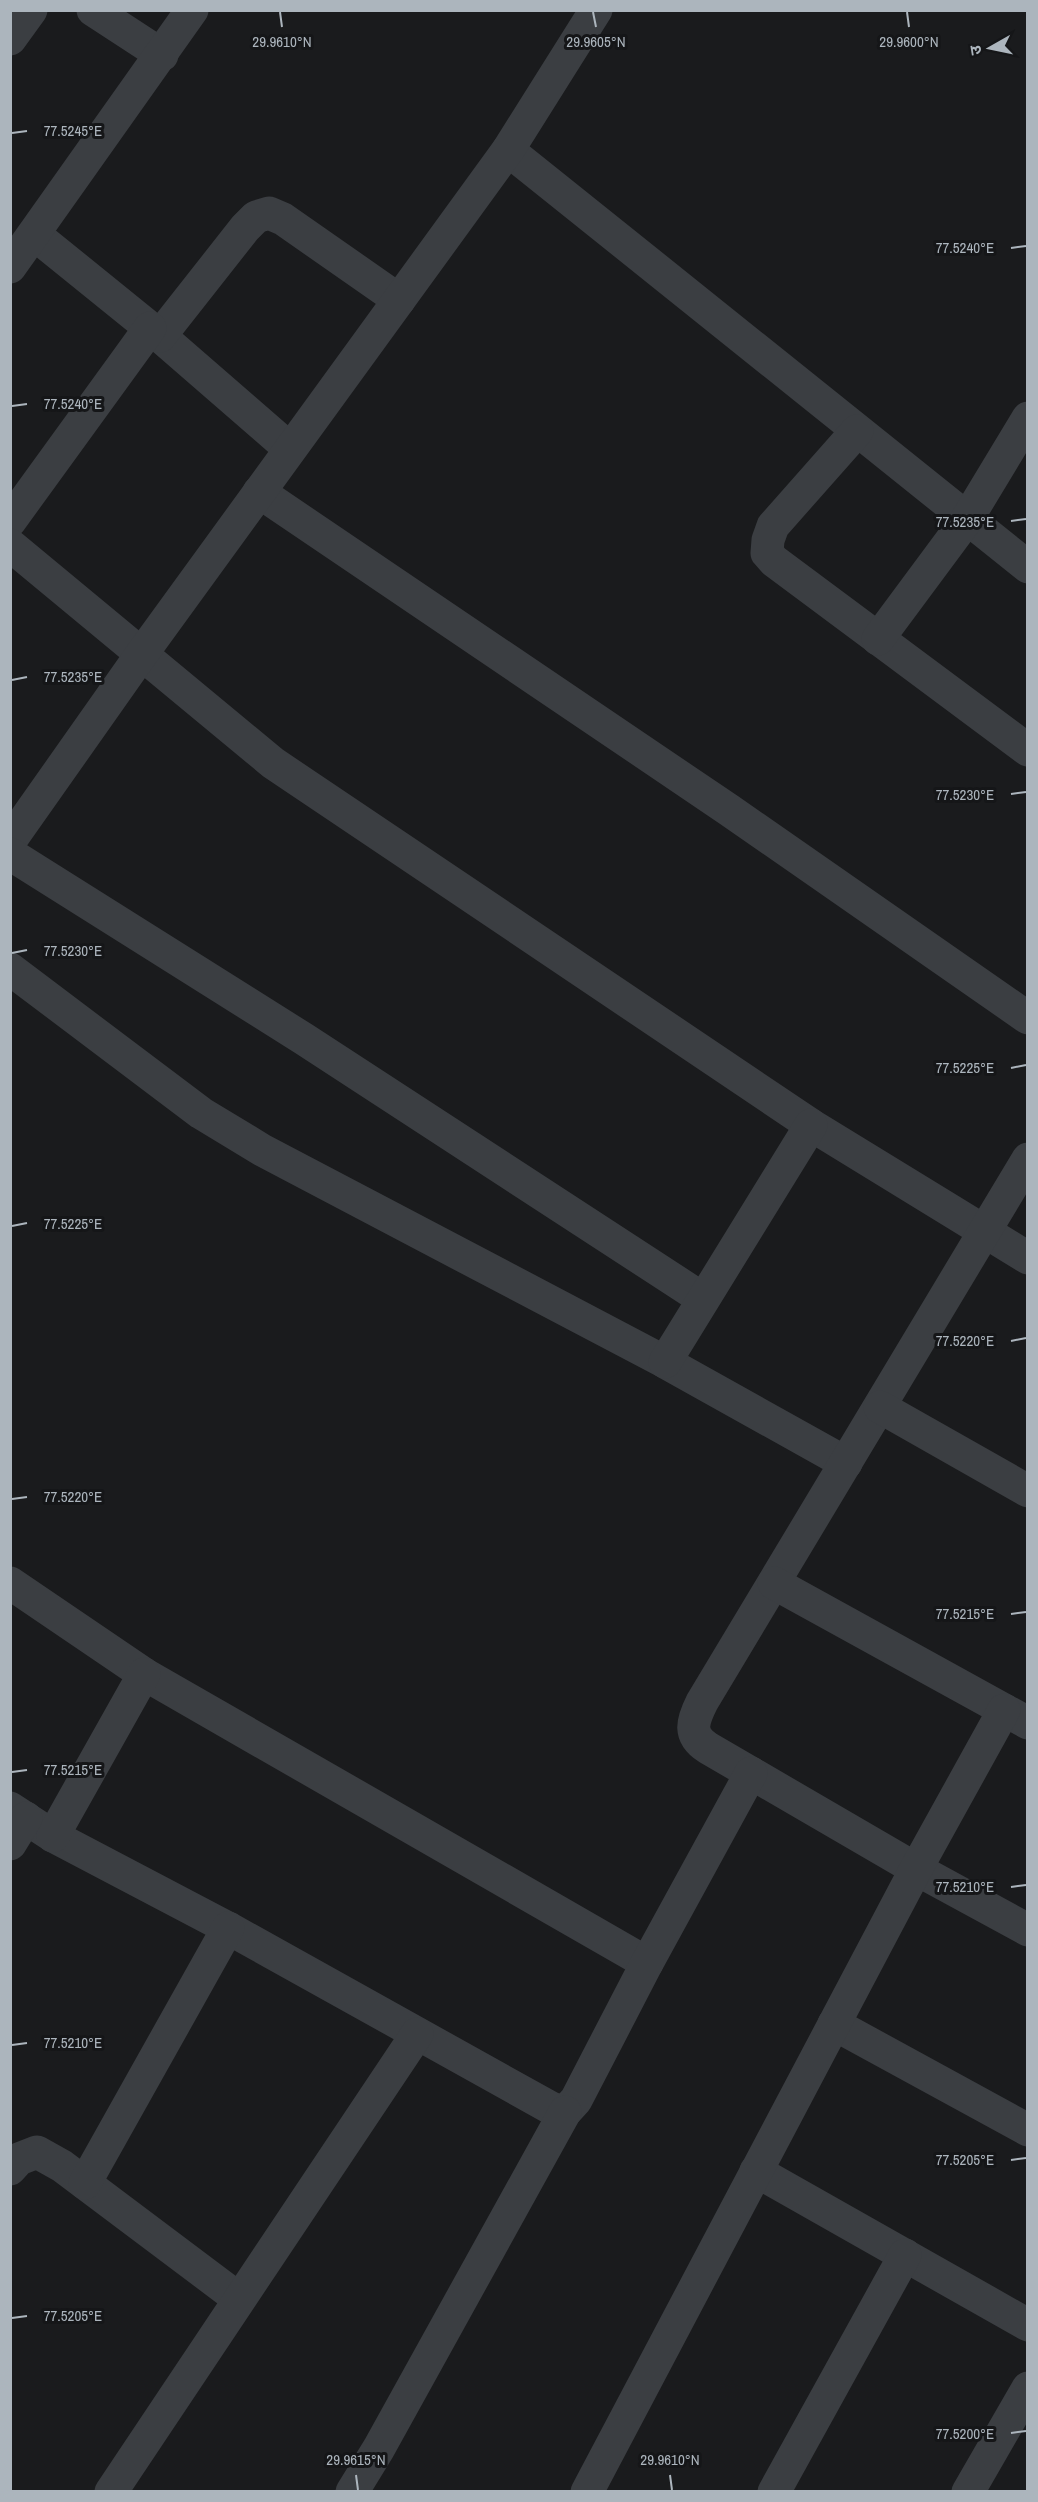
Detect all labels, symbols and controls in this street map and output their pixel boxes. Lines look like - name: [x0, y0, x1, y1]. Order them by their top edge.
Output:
- north arrow: [960, 18, 1020, 78]
- text: 29.9610°N: [252, 31, 312, 52]
- text: 29.9605°N: [566, 31, 626, 52]
- text: 29.9600°N: [879, 31, 939, 52]
- text: उ: [963, 43, 987, 57]
- text: 77.5245°E: [44, 120, 102, 141]
- text: 77.5240°E: [936, 237, 994, 258]
- text: 77.5240°E: [44, 393, 102, 414]
- text: 77.5235°E: [936, 511, 994, 532]
- text: 77.5235°E: [44, 666, 102, 687]
- text: 77.5230°E: [936, 784, 994, 805]
- text: 77.5230°E: [44, 940, 102, 961]
- text: 77.5225°E: [936, 1057, 994, 1078]
- text: 77.5225°E: [44, 1213, 102, 1234]
- text: 77.5220°E: [936, 1330, 994, 1351]
- text: 77.5220°E: [44, 1486, 102, 1507]
- text: 77.5215°E: [936, 1603, 994, 1624]
- text: 77.5215°E: [44, 1759, 102, 1780]
- text: 77.5210°E: [936, 1876, 994, 1897]
- text: 77.5210°E: [44, 2032, 102, 2053]
- text: 77.5205°E: [936, 2149, 994, 2170]
- text: 77.5205°E: [44, 2305, 102, 2326]
- text: 77.5200°E: [936, 2423, 994, 2444]
- text: 29.9615°N: [326, 2449, 386, 2470]
- text: 29.9610°N: [640, 2449, 700, 2470]

